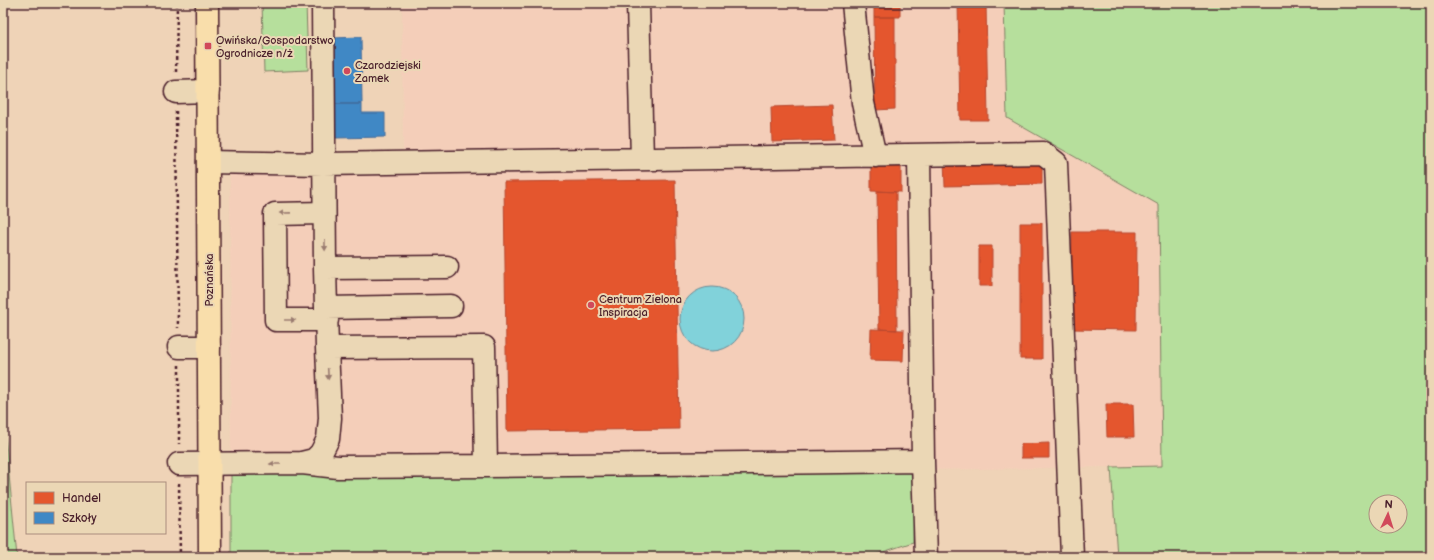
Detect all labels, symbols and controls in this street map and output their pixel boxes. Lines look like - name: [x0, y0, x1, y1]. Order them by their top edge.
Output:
- place label: Owińska/Gospodarstwo Ogrodnicze n/ż: [216, 34, 333, 60]
- marker: Owińska/Gospodarstwo Ogrodnicze n/ż: [203, 41, 213, 51]
- place label: Czarodziejski Zamek: [354, 59, 421, 85]
- marker: Czarodziejski Zamek: [342, 66, 352, 76]
- one-way arrow: [279, 210, 291, 217]
- one-way arrow: [322, 239, 328, 252]
- street label: Poznańska: [203, 253, 216, 307]
- place label: Centrum Zielona Inspiracja: [599, 293, 682, 319]
- marker: Centrum Zielona Inspiracja: [586, 300, 596, 310]
- one-way arrow: [284, 317, 297, 323]
- one-way arrow: [325, 368, 331, 381]
- one-way arrow: [268, 461, 281, 467]
- legend: [26, 482, 166, 534]
- text: Handel: [62, 491, 101, 506]
- north arrow: [1368, 494, 1408, 534]
- text: N: [1384, 498, 1393, 511]
- text: Szkoły: [62, 511, 97, 526]

